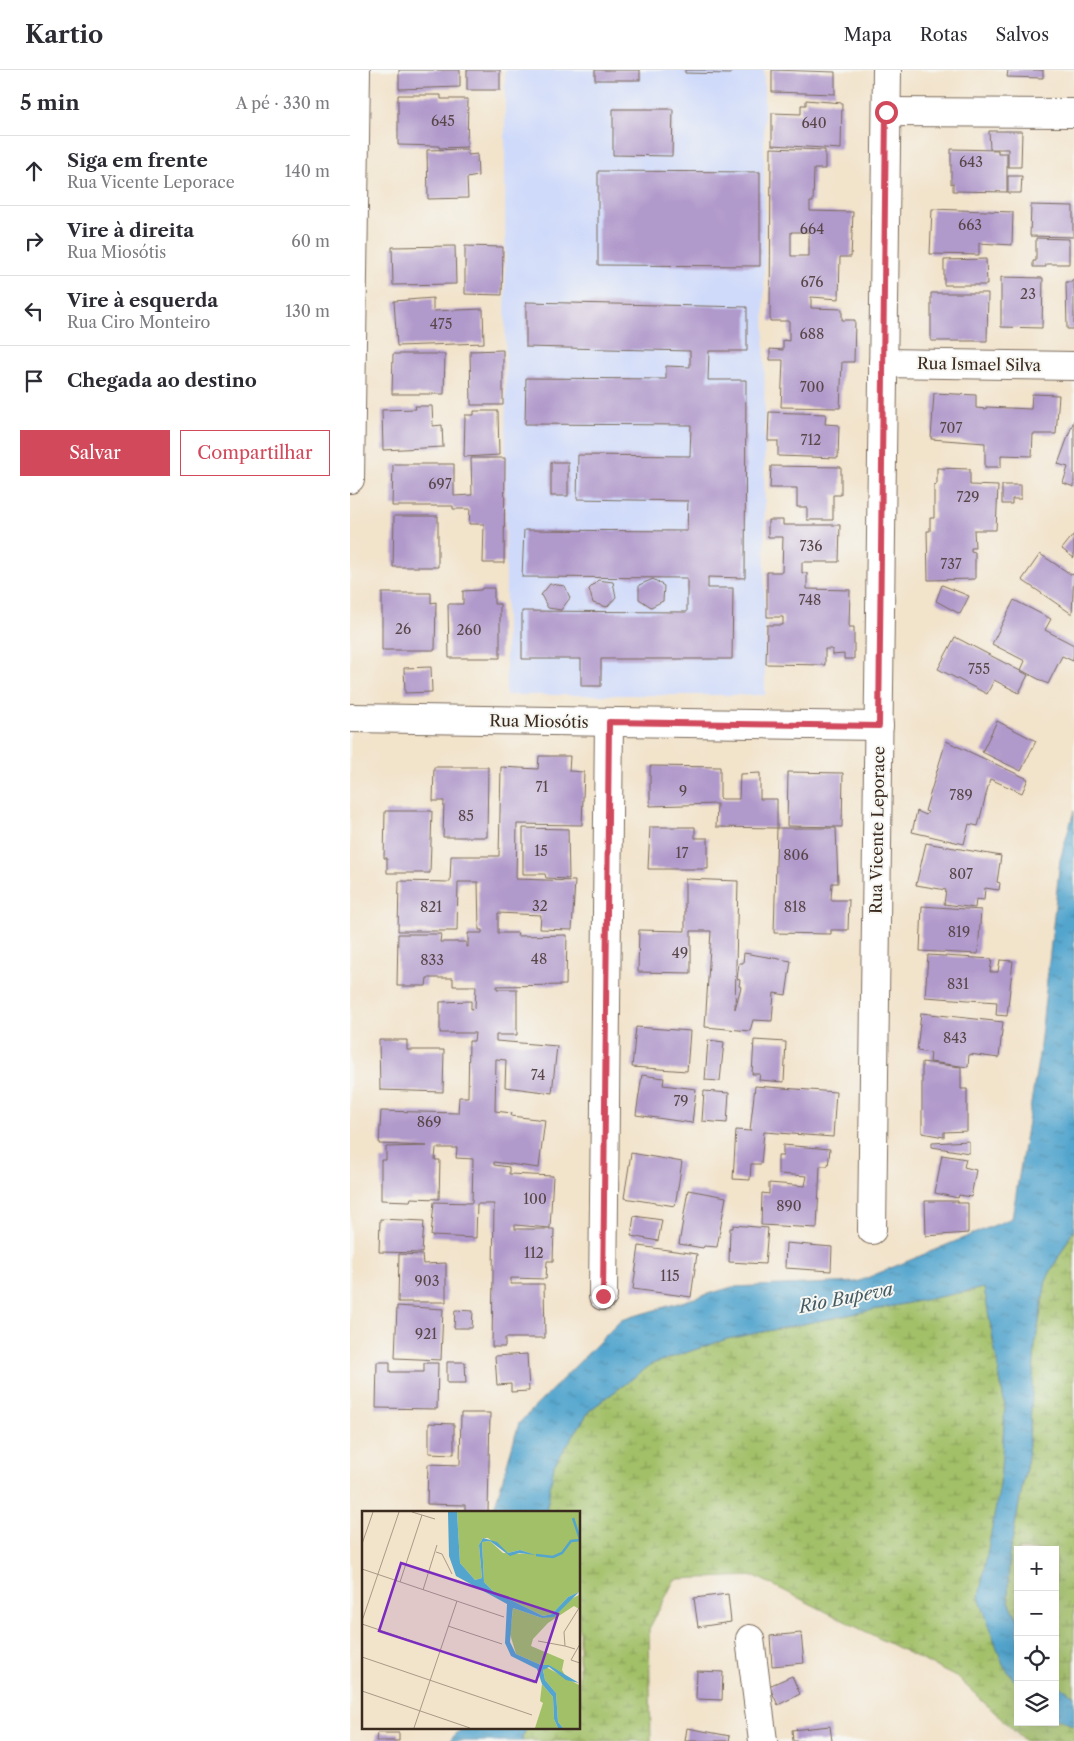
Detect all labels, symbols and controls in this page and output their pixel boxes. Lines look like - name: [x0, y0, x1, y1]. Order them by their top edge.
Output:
- text: Kartio: [25, 20, 103, 49]
- text: Mapa: [844, 24, 892, 46]
- text: Rotas: [920, 24, 968, 46]
- text: Salvos: [996, 24, 1049, 46]
- text: 5 min: [20, 90, 80, 115]
- text: A pé · 330 m: [236, 93, 330, 113]
- route start: [875, 101, 898, 124]
- house number: 645: [431, 112, 455, 130]
- house number: 640: [801, 114, 827, 132]
- text: Siga em frente: [67, 149, 208, 172]
- house number: 643: [959, 153, 983, 171]
- icon: ahead: [20, 157, 48, 185]
- text: 140 m: [285, 161, 330, 181]
- text: Rua Vicente Leporace: [67, 172, 235, 192]
- house number: 663: [958, 216, 982, 234]
- text: Vire à direita: [67, 219, 194, 242]
- house number: 664: [800, 220, 824, 238]
- icon: right: [20, 227, 48, 255]
- text: 60 m: [291, 231, 330, 251]
- text: Rua Miosótis: [67, 242, 166, 262]
- house number: 676: [801, 273, 823, 291]
- house number: 23: [1020, 285, 1036, 303]
- text: Vire à esquerda: [67, 289, 218, 312]
- icon: left: [20, 297, 48, 325]
- text: 130 m: [285, 301, 330, 321]
- text: Rua Ciro Monteiro: [67, 312, 210, 332]
- house number: 475: [430, 315, 452, 333]
- house number: 688: [800, 325, 824, 343]
- street label: Rua Ismael Silva: [917, 353, 1042, 375]
- icon: arrive: [20, 367, 48, 395]
- text: Chegada ao destino: [67, 369, 257, 392]
- house number: 700: [800, 378, 824, 396]
- house number: 707: [940, 419, 962, 437]
- button: Salvar: [20, 430, 170, 476]
- button: Compartilhar: [180, 430, 330, 476]
- house number: 712: [801, 431, 821, 449]
- house number: 697: [428, 475, 452, 493]
- house number: 729: [956, 488, 980, 506]
- house number: 736: [800, 537, 822, 555]
- house number: 737: [940, 555, 962, 573]
- house number: 748: [799, 591, 821, 609]
- house number: 26: [395, 620, 411, 638]
- house number: 260: [456, 621, 482, 639]
- house number: 755: [968, 660, 990, 678]
- street label: Rua Miosótis: [489, 710, 589, 732]
- street label: Rua Vicente Leporace: [866, 746, 888, 914]
- house number: 71: [536, 778, 548, 796]
- house number: 9: [679, 782, 687, 800]
- house number: 789: [949, 786, 973, 804]
- house number: 85: [458, 807, 474, 825]
- house number: 15: [534, 842, 548, 860]
- house number: 17: [676, 844, 688, 862]
- house number: 806: [783, 846, 809, 864]
- house number: 807: [949, 865, 973, 883]
- house number: 32: [532, 897, 548, 915]
- house number: 821: [420, 898, 442, 916]
- house number: 818: [784, 898, 806, 916]
- house number: 819: [948, 923, 970, 941]
- house number: 49: [672, 944, 688, 962]
- house number: 48: [531, 950, 547, 968]
- house number: 833: [420, 951, 444, 969]
- house number: 831: [947, 975, 969, 993]
- house number: 843: [943, 1029, 967, 1047]
- house number: 74: [531, 1066, 545, 1084]
- house number: 79: [673, 1092, 689, 1110]
- house number: 869: [417, 1113, 441, 1131]
- house number: 100: [523, 1190, 547, 1208]
- house number: 890: [776, 1197, 802, 1215]
- house number: 112: [524, 1244, 544, 1262]
- house number: 115: [660, 1267, 680, 1285]
- house number: 903: [415, 1272, 439, 1290]
- water label: Rio Bupeva: [795, 1278, 895, 1318]
- route end: [592, 1285, 615, 1308]
- house number: 921: [415, 1325, 437, 1343]
- inset map: [362, 1511, 580, 1728]
- map controls: [1014, 1546, 1059, 1726]
- button: +: [1014, 1546, 1059, 1591]
- button: −: [1014, 1591, 1059, 1636]
- button: locate: [1014, 1636, 1059, 1681]
- button: layers: [1014, 1681, 1059, 1726]

